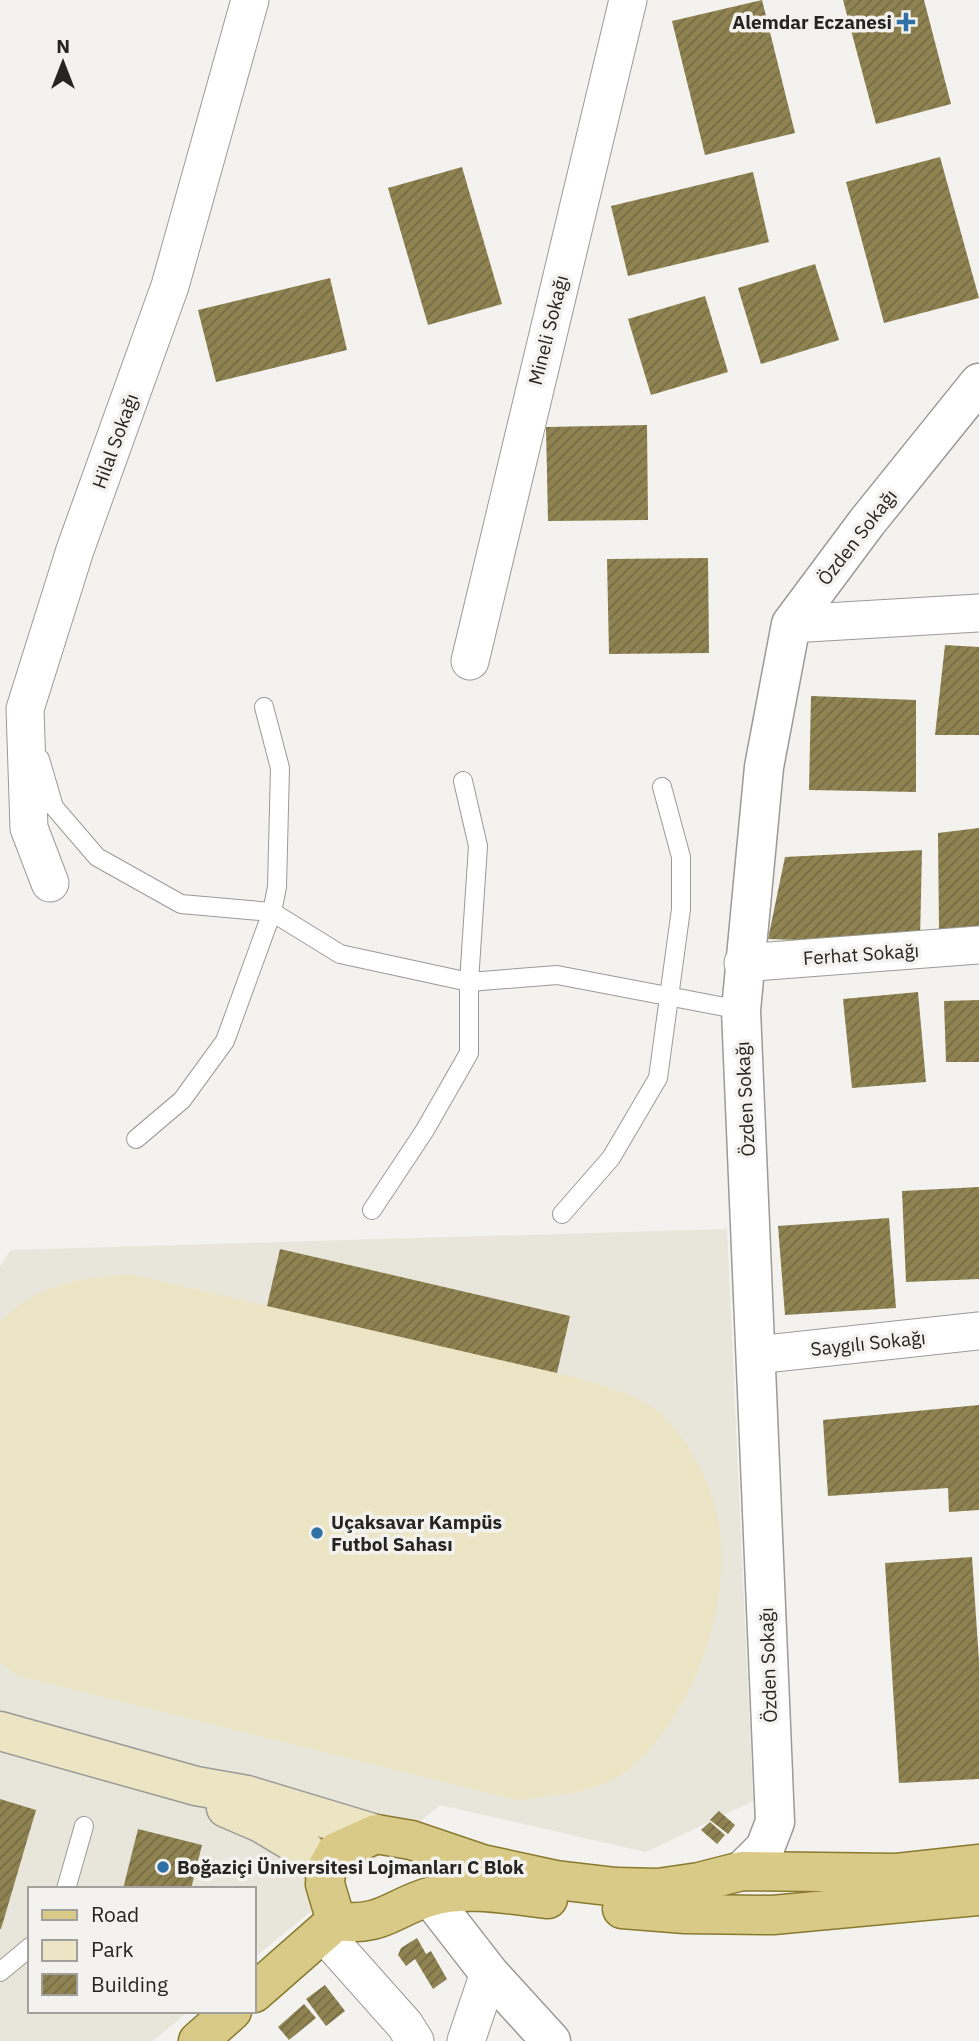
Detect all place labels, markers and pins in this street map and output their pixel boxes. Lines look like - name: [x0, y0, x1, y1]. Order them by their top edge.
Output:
- place label: Alemdar Eczanesi: [732, 10, 892, 34]
- marker: Alemdar Eczanesi: [898, 14, 914, 30]
- place label: Uçaksavar Kampüs Futbol Sahası: [331, 1510, 502, 1556]
- marker: Uçaksavar Kampüs Futbol Sahası: [309, 1525, 325, 1541]
- place label: Boğaziçi Üniversitesi Lojmanları C Blok: [177, 1855, 524, 1879]
- marker: Boğaziçi Üniversitesi Lojmanları C Blok: [155, 1859, 171, 1875]

